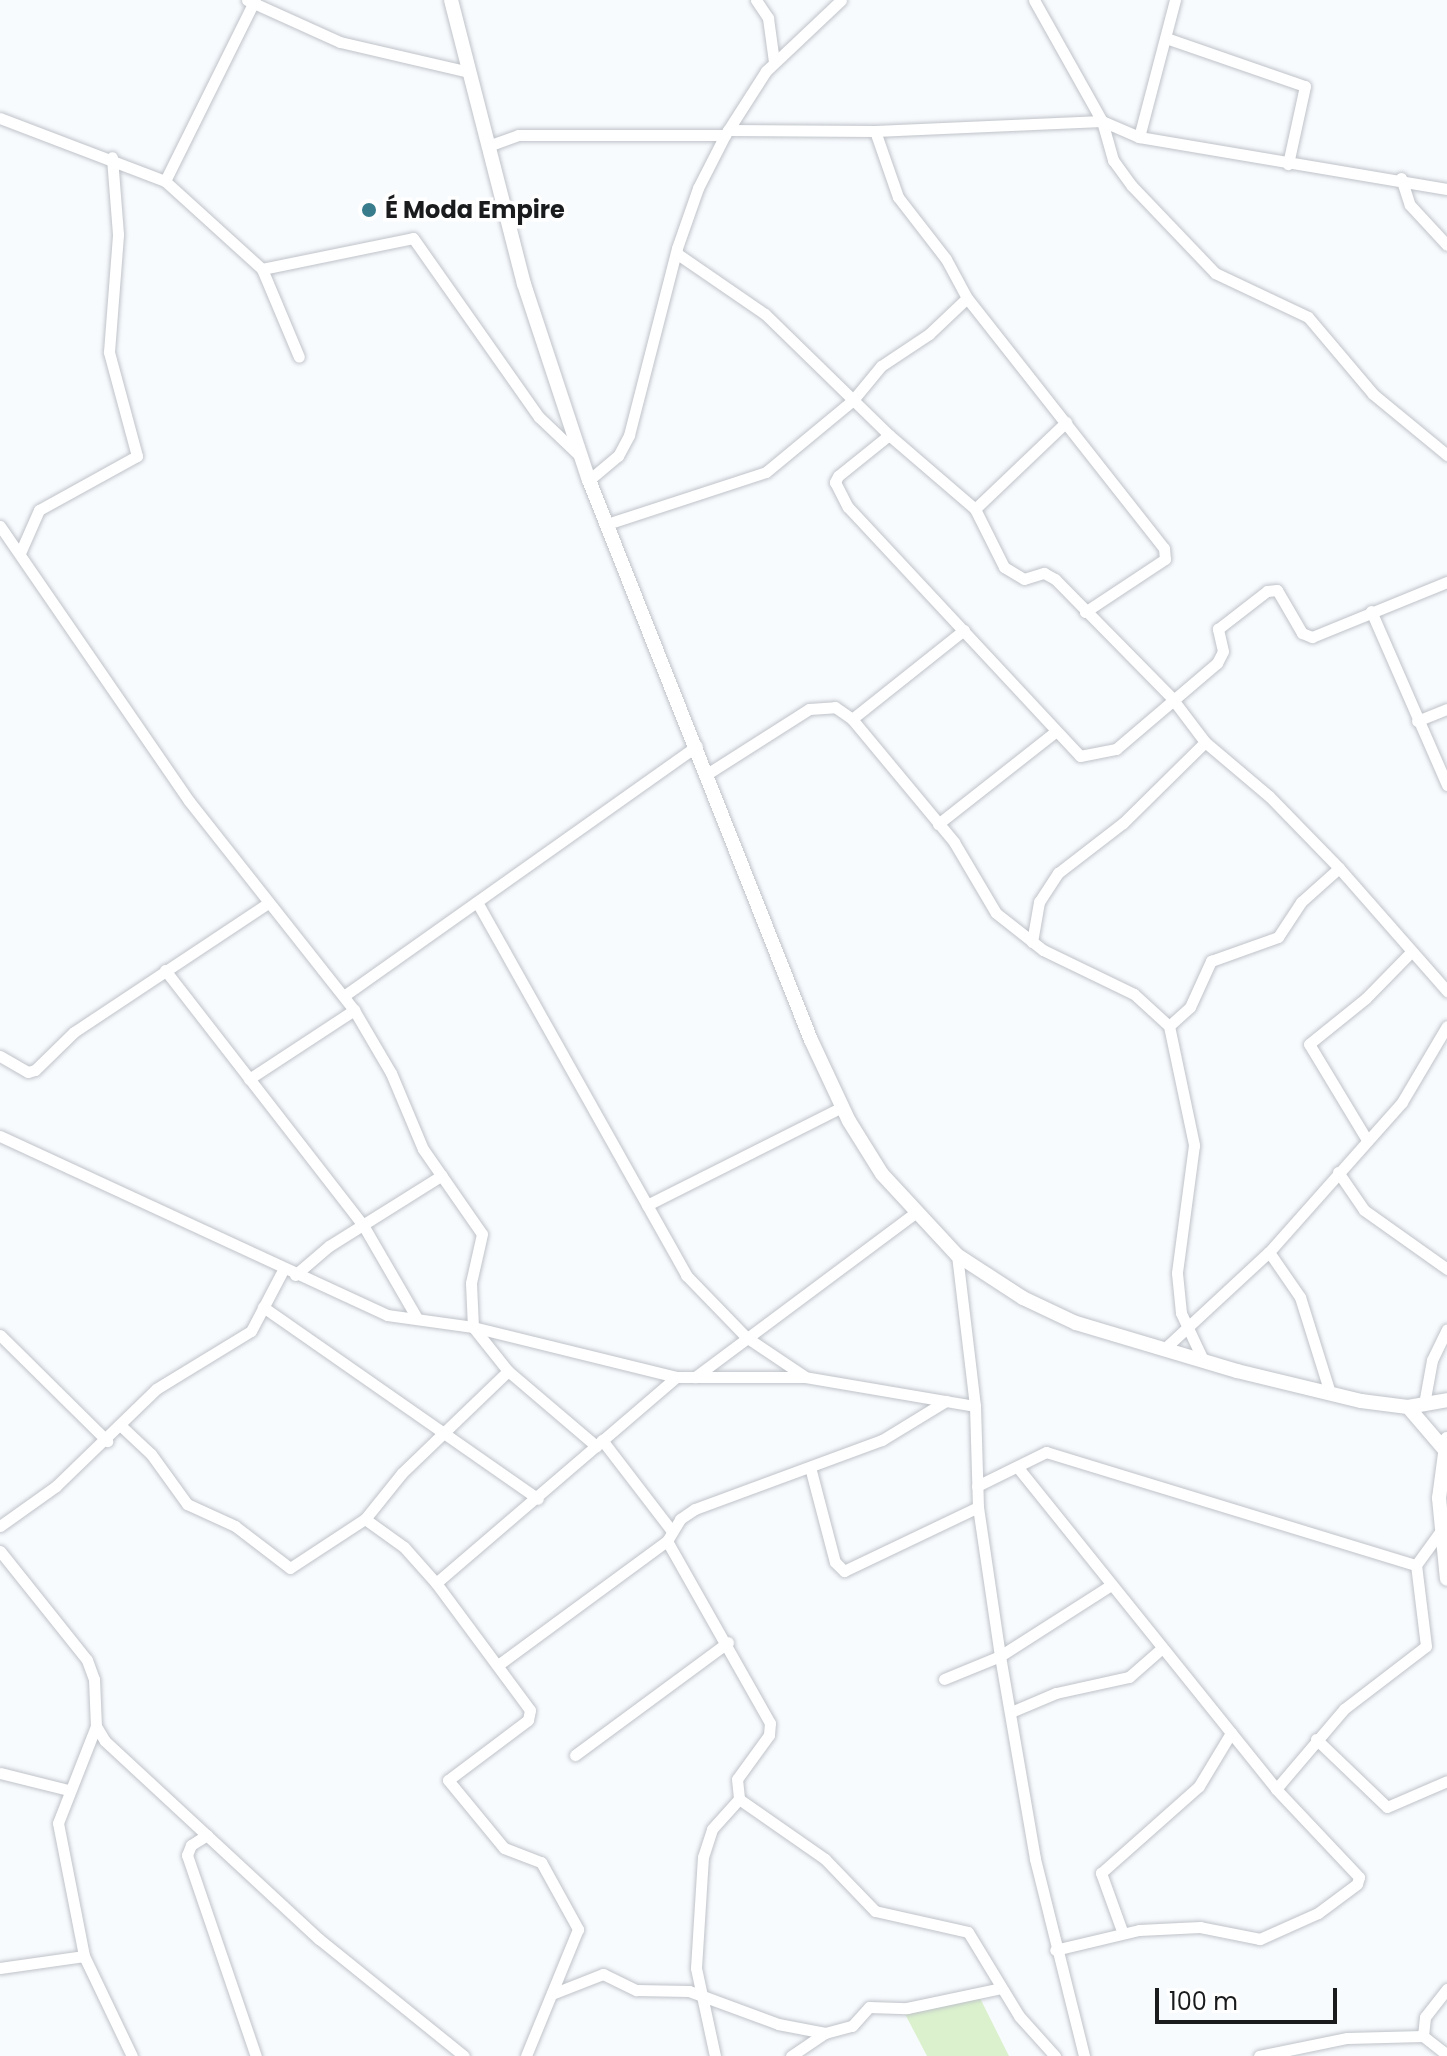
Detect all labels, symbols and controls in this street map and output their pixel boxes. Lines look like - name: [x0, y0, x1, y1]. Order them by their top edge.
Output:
- place label: É Moda Empire: [385, 196, 565, 224]
- marker: É Moda Empire: [360, 201, 378, 219]
- scale bar: [1159, 1972, 1341, 2022]
- text: 100 m: [1169, 1985, 1238, 2018]

